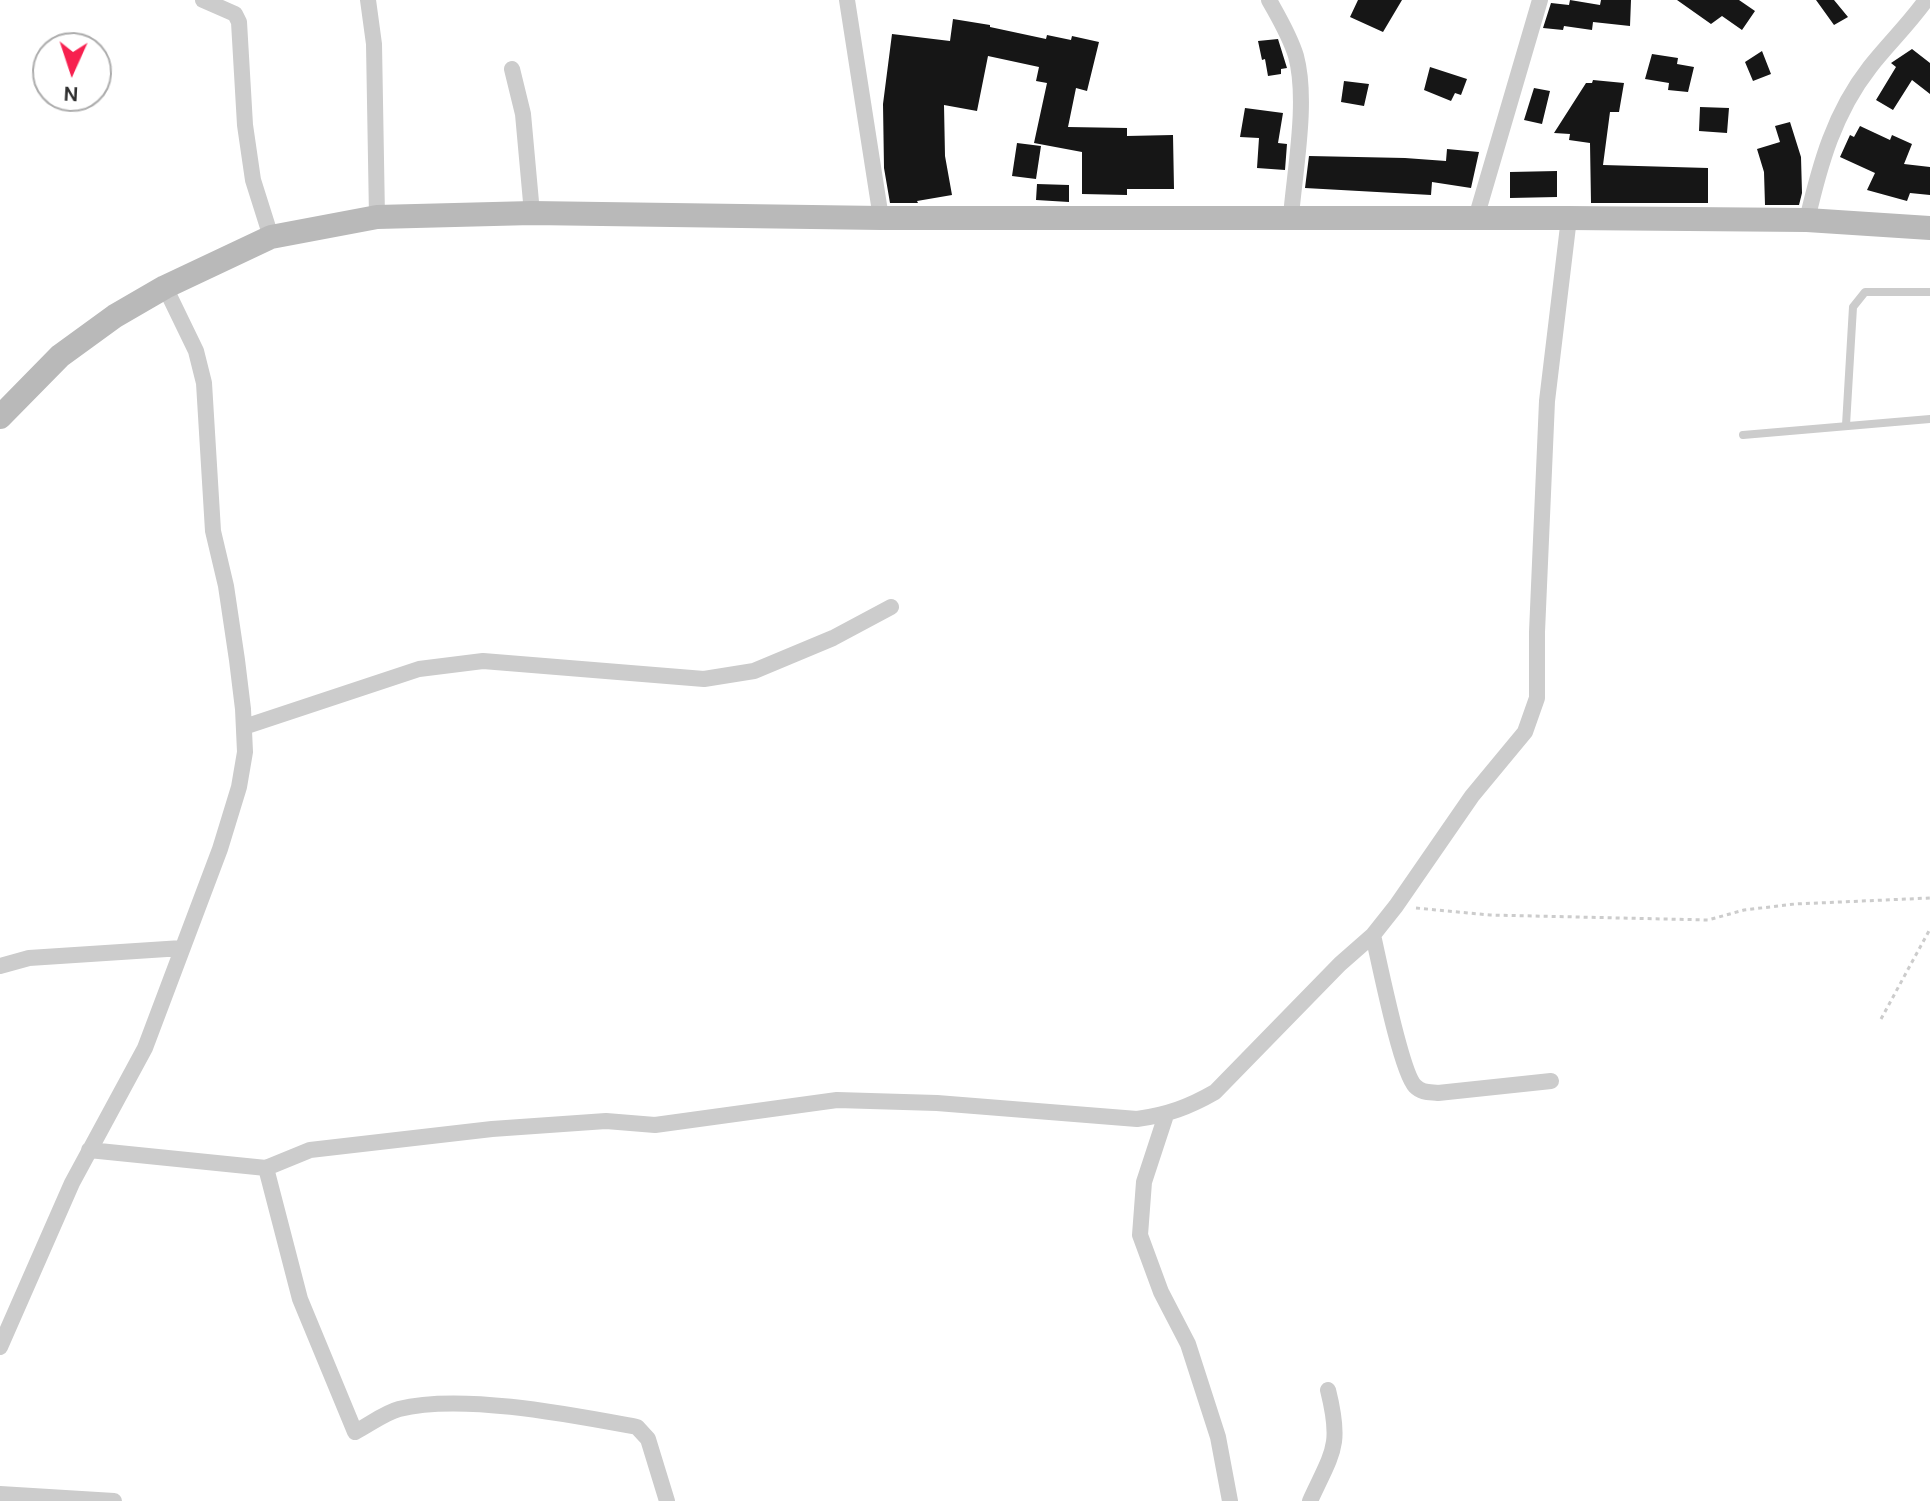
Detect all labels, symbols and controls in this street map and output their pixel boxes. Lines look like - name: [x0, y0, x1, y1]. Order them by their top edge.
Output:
- north arrow: [32, 32, 112, 112]
- text: N: [62, 81, 79, 107]

